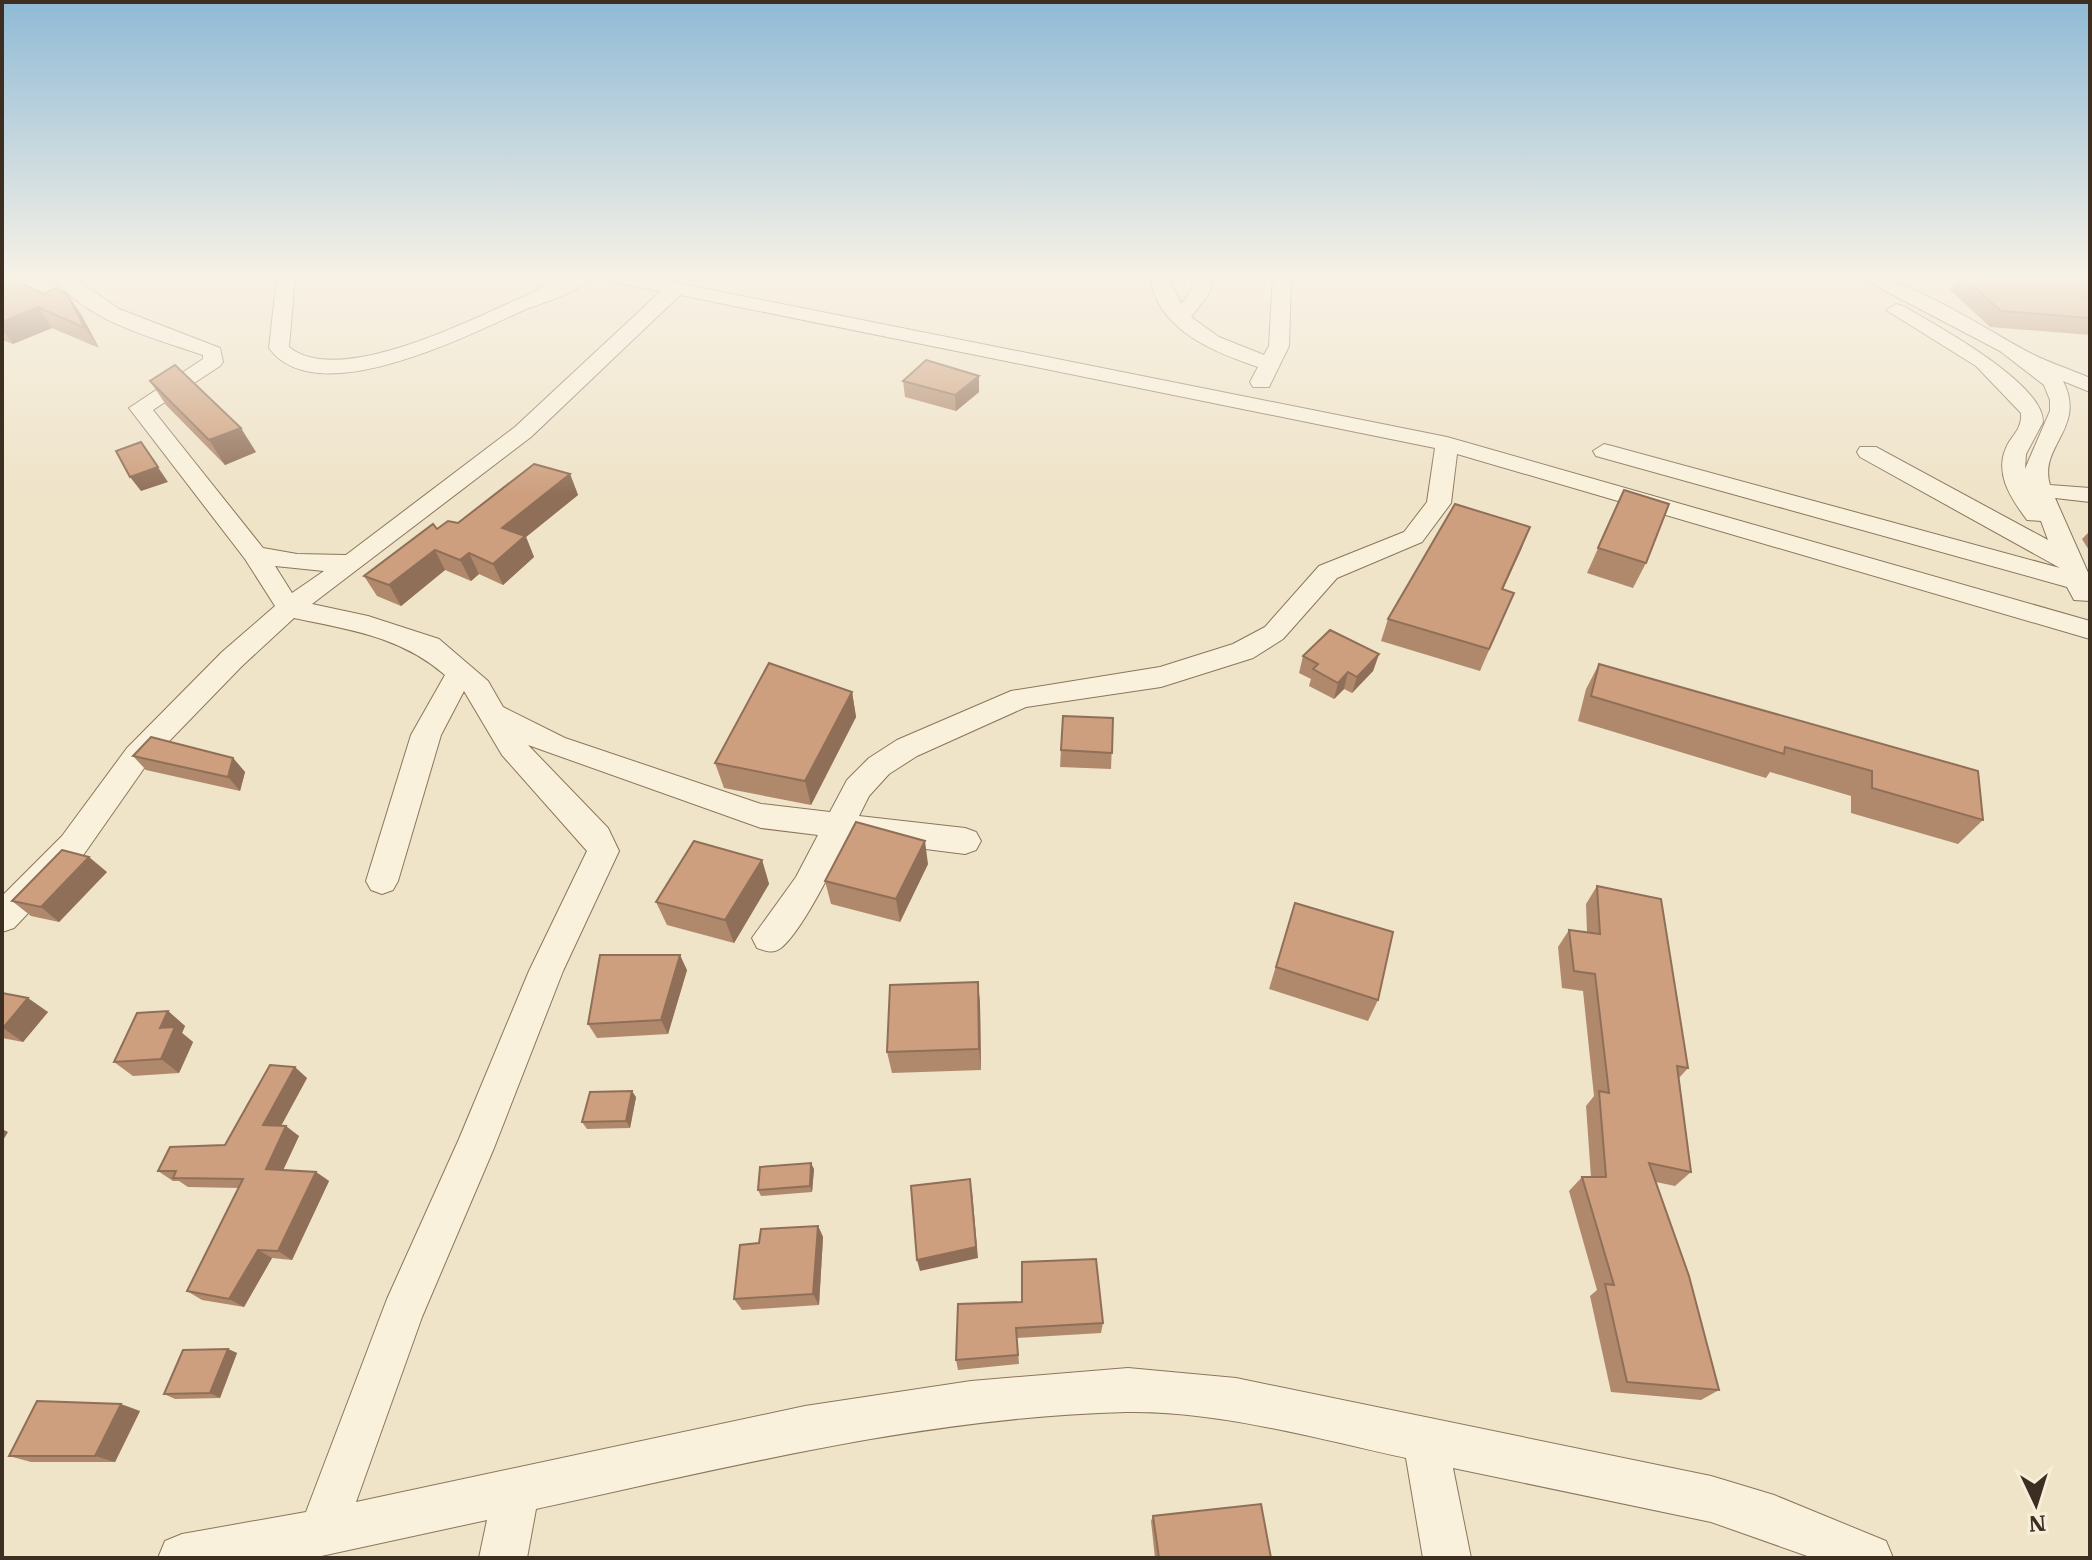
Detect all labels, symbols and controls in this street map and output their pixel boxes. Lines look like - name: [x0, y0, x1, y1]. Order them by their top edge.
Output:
- north arrow: [1996, 1464, 2076, 1544]
- text: N: [2028, 1509, 2047, 1540]

